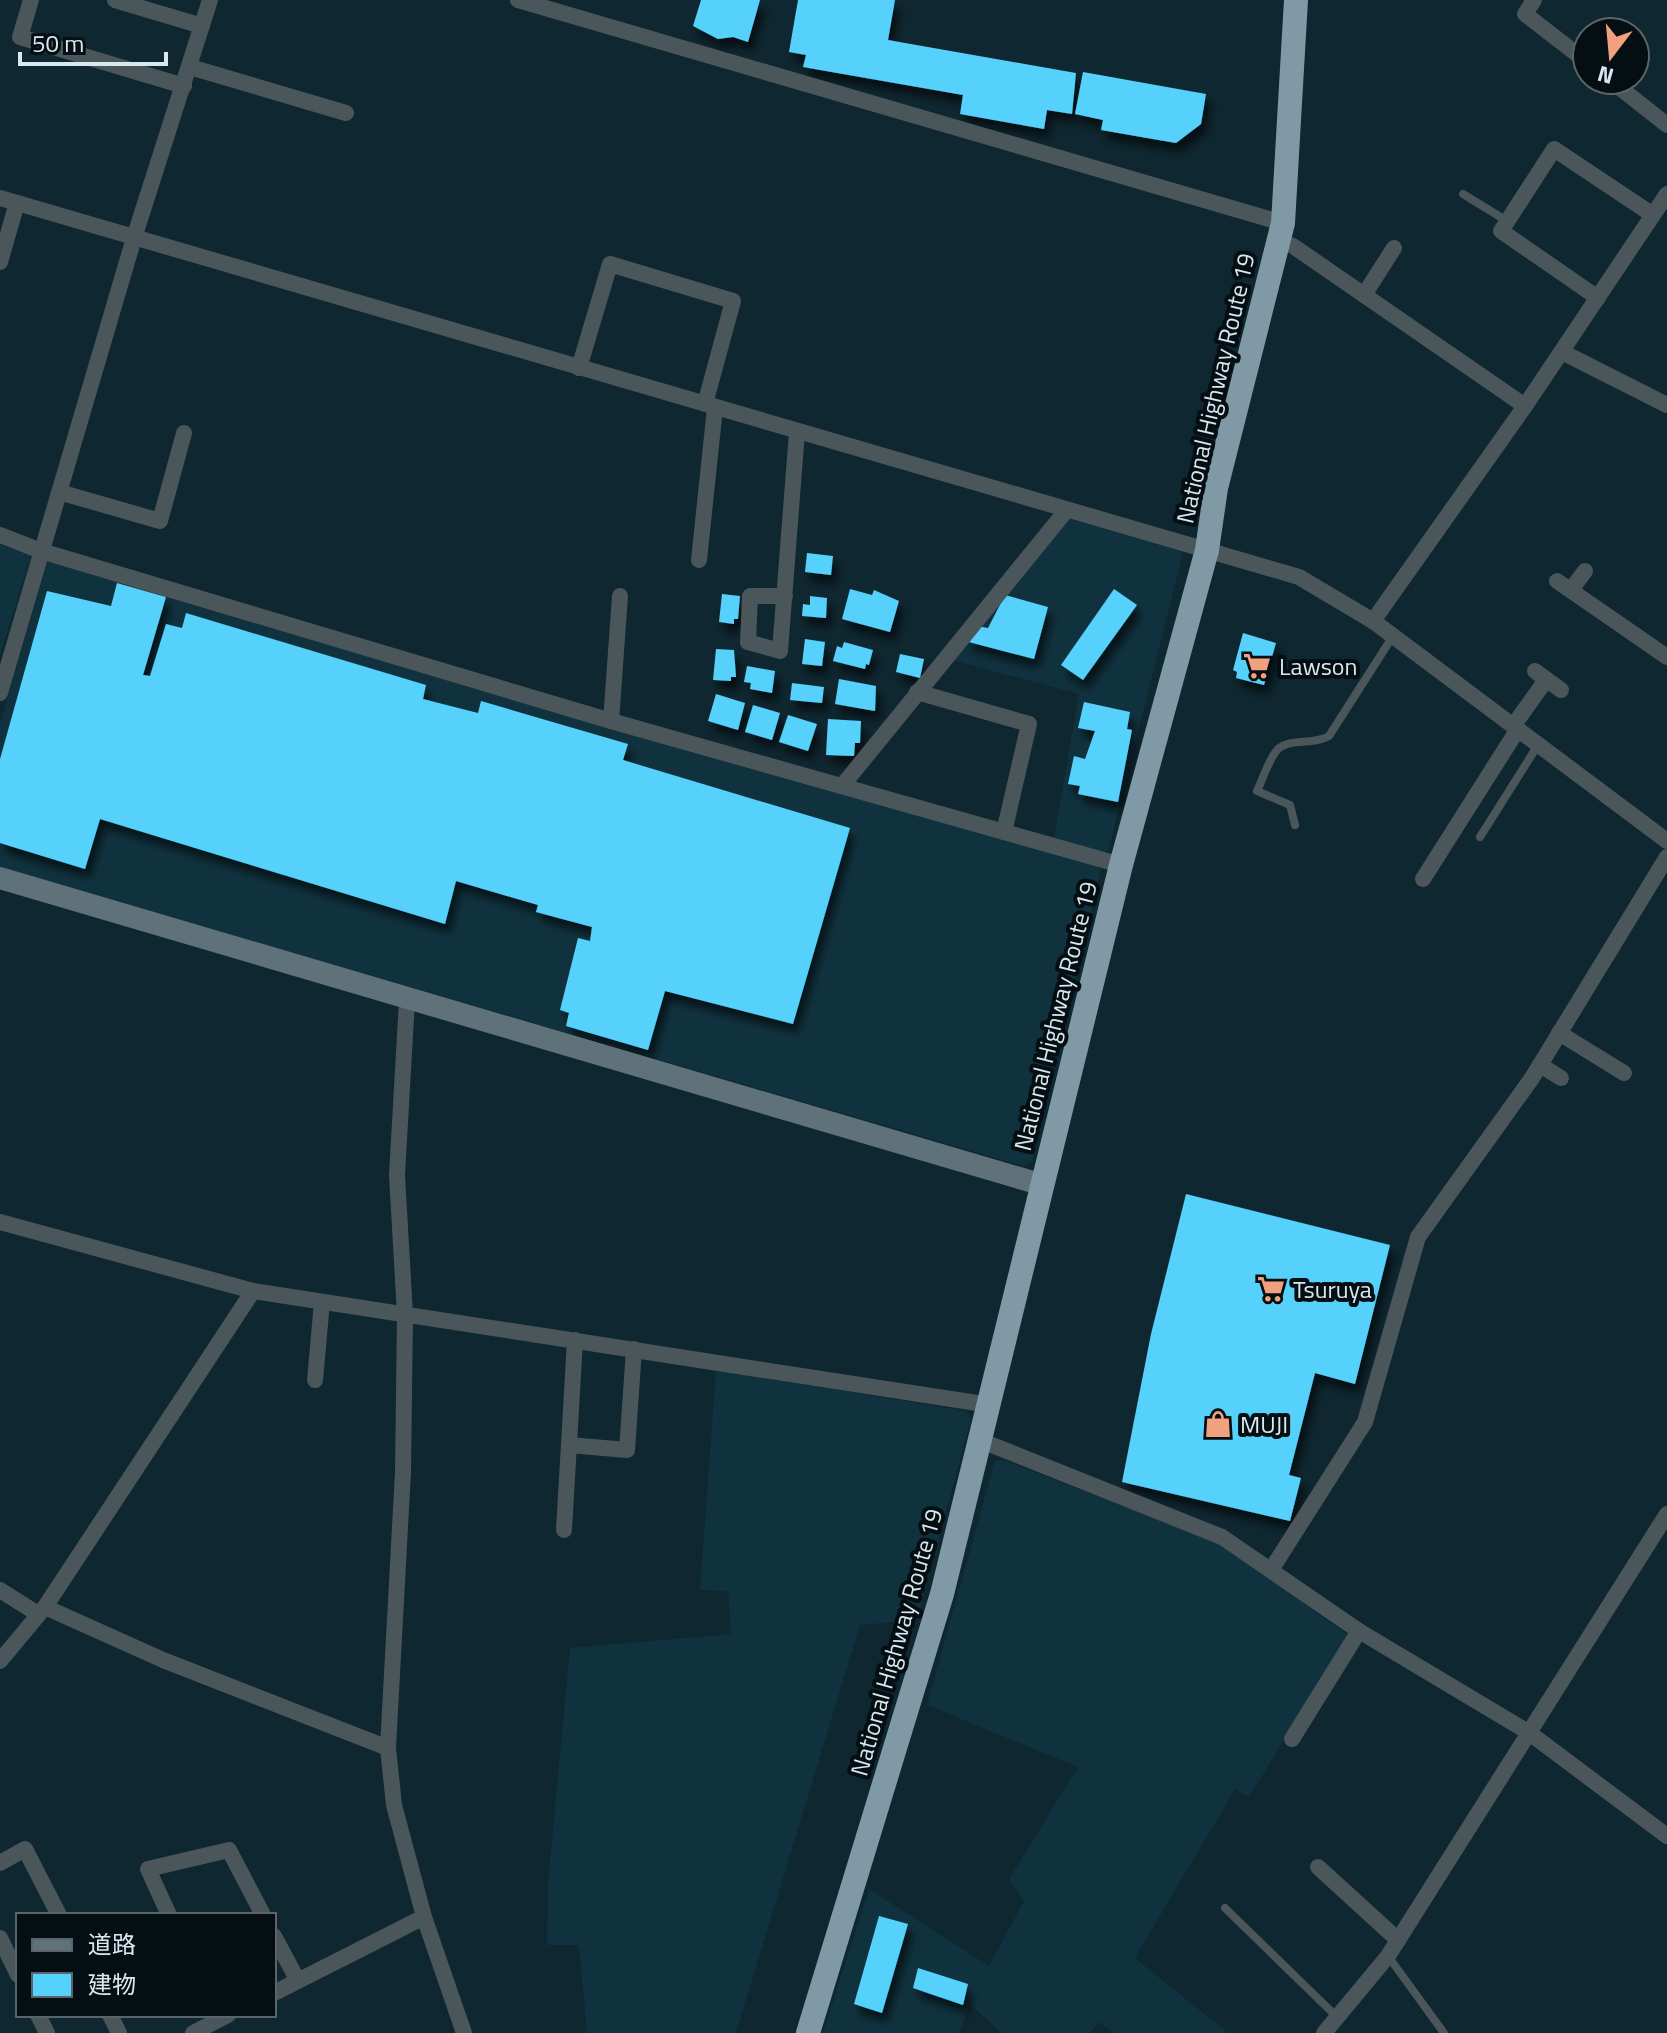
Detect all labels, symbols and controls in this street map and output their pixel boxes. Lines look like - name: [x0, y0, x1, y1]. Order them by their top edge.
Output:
- scale bar: [20, 16, 166, 66]
- north arrow: [1571, 16, 1651, 96]
- text: 50 m: [32, 25, 84, 61]
- text: N: [1593, 57, 1618, 94]
- street label: National Highway Route 19: [1166, 249, 1264, 527]
- place label: Lawson: [1279, 648, 1357, 684]
- supermarket icon: Lawson: [1242, 651, 1272, 681]
- street label: National Highway Route 19: [1004, 877, 1106, 1155]
- place label: Tsuruya: [1293, 1271, 1372, 1307]
- supermarket icon: Tsuruya: [1256, 1274, 1286, 1304]
- place label: MUJI: [1240, 1406, 1288, 1442]
- shop icon: MUJI: [1203, 1409, 1233, 1439]
- street label: National Highway Route 19: [841, 1504, 951, 1780]
- legend: [16, 1913, 276, 2017]
- text: 道路: [88, 1926, 136, 1962]
- text: 建物: [88, 1966, 136, 2002]

